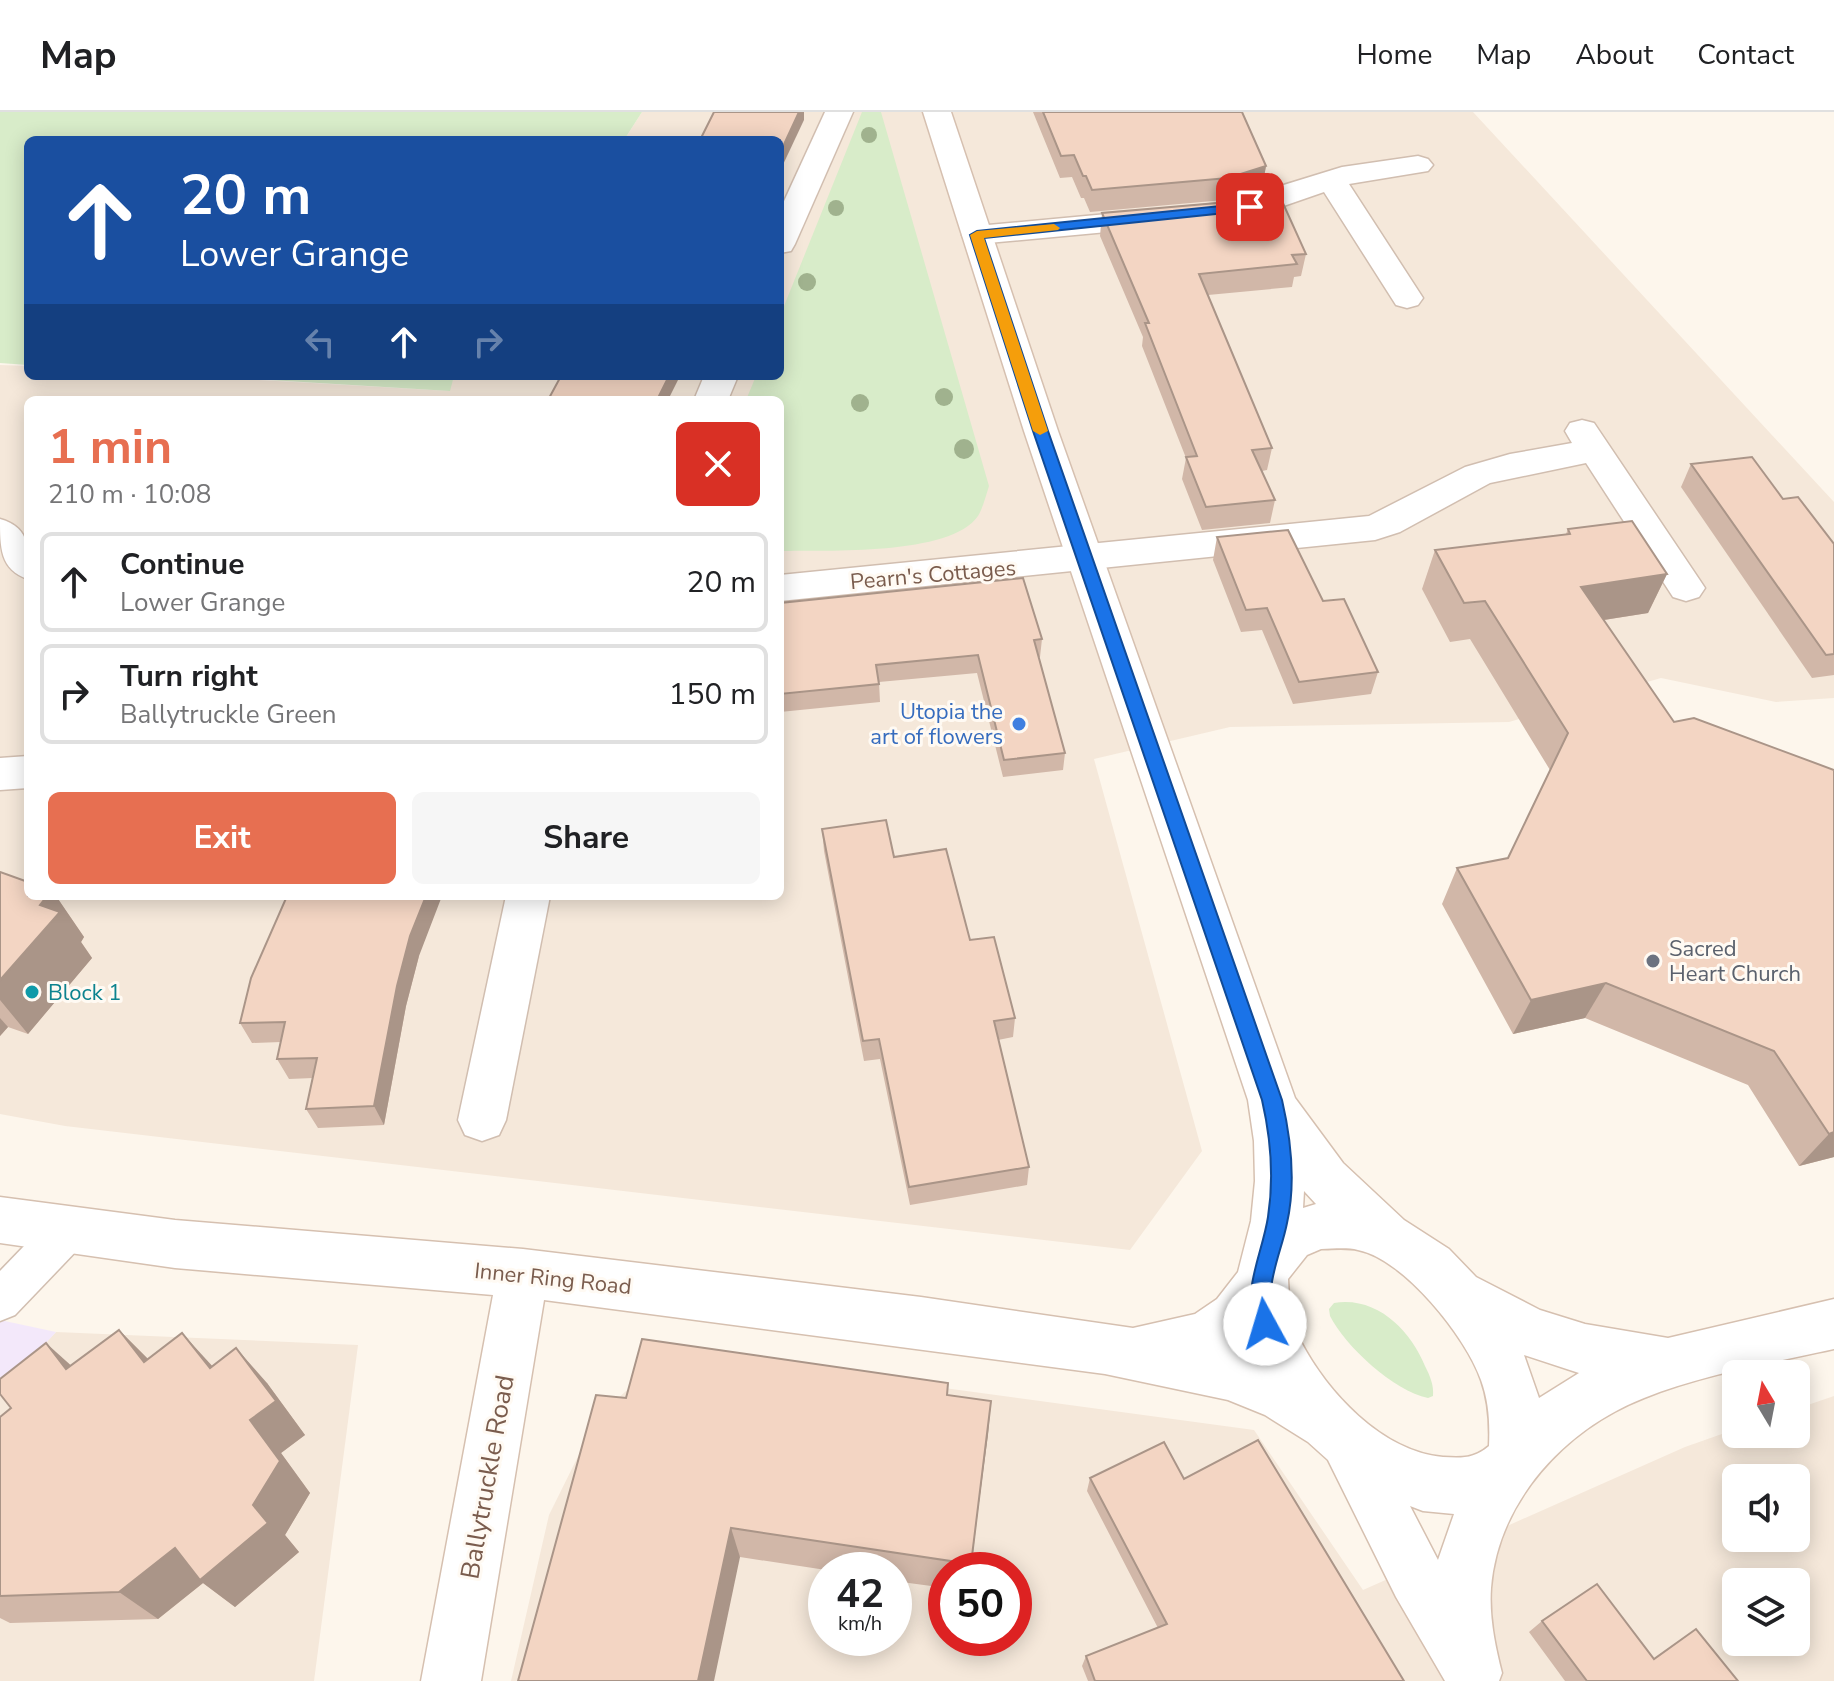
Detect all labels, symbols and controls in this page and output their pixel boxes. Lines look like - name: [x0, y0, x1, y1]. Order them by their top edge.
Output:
- text: Map: [40, 30, 117, 81]
- text: Home: [1357, 36, 1432, 74]
- text: Map: [1476, 36, 1531, 74]
- text: About: [1575, 36, 1653, 74]
- text: Contact: [1697, 36, 1794, 74]
- text: 20 m: [180, 157, 311, 234]
- icon: ahead: [48, 168, 152, 272]
- pin: [1216, 173, 1284, 241]
- icon: arrive: [1228, 185, 1272, 229]
- text: Lower Grange: [180, 230, 409, 279]
- icon: left: [298, 320, 342, 364]
- icon: ahead: [382, 320, 426, 364]
- icon: right: [466, 320, 510, 364]
- text: 1 min: [48, 414, 172, 480]
- button: close: [676, 422, 760, 506]
- text: 210 m · 10:08: [48, 477, 211, 512]
- text: Continue: [120, 544, 245, 585]
- street label: Pearn's Cottages: [849, 553, 1017, 597]
- icon: ahead: [52, 560, 96, 604]
- text: 20 m: [687, 562, 756, 603]
- text: Lower Grange: [120, 585, 285, 620]
- text: Turn right: [120, 656, 258, 697]
- icon: right: [52, 672, 96, 716]
- text: 150 m: [669, 674, 756, 715]
- text: Ballytruckle Green: [120, 697, 337, 732]
- place label: Utopia the art of flowers: [870, 697, 1003, 752]
- marker: Utopia the art of flowers: [1010, 715, 1028, 733]
- button: Exit: [48, 792, 396, 884]
- button: Share: [412, 792, 760, 884]
- place label: Sacred Heart Church: [1669, 934, 1801, 989]
- marker: Sacred Heart Church: [1644, 952, 1662, 970]
- place label: Block 1: [48, 978, 122, 1008]
- marker: Block 1: [23, 983, 41, 1001]
- street label: Inner Ring Road: [473, 1256, 633, 1302]
- position arrow: [1223, 1282, 1307, 1366]
- north arrow: [1722, 1360, 1810, 1448]
- map controls: [1722, 1360, 1810, 1656]
- street label: Ballytruckle Road: [452, 1372, 523, 1582]
- button: sound: [1722, 1464, 1810, 1552]
- speed limit sign: 50: [928, 1552, 1032, 1656]
- text: 42: [836, 1567, 884, 1621]
- button: layers: [1722, 1568, 1810, 1656]
- text: km/h: [838, 1610, 882, 1637]

